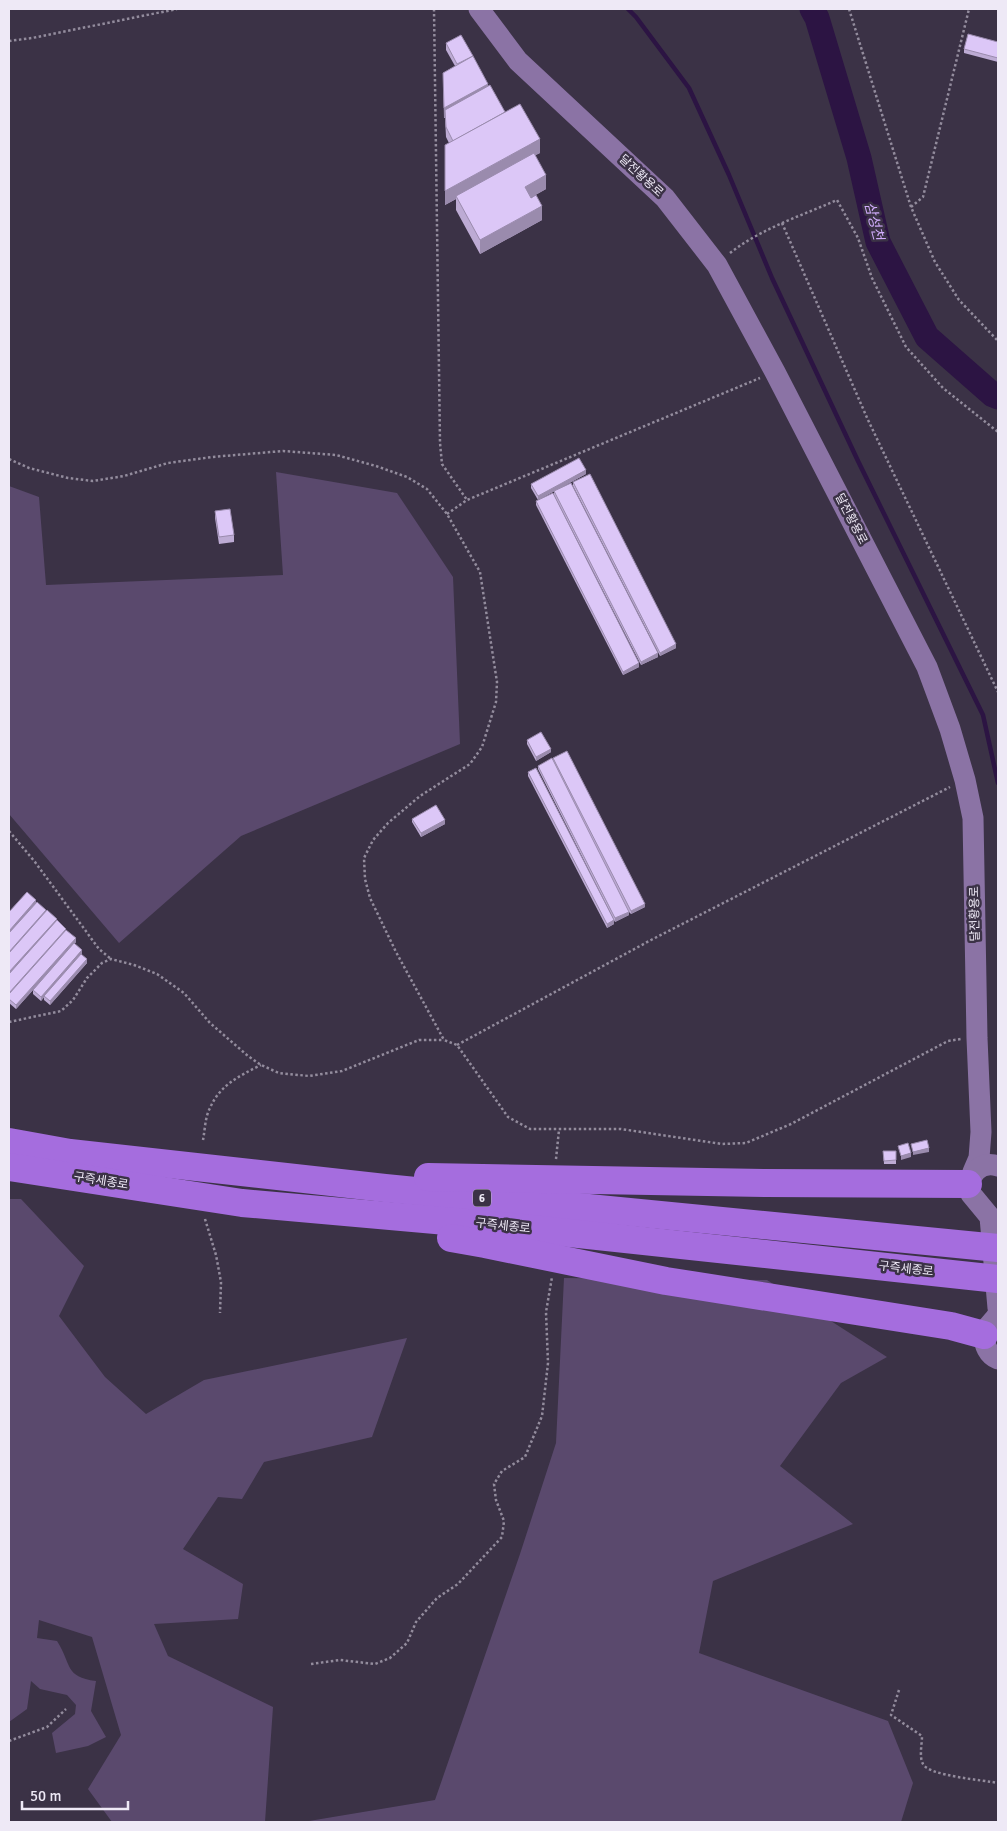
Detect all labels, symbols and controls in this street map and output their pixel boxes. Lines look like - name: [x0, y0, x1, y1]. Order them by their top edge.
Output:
- street label: 달전황용로: [616, 152, 666, 200]
- water label: 삼성천: [861, 200, 888, 243]
- street label: 달전황용로: [832, 491, 870, 547]
- street label: 달전황용로: [967, 886, 983, 942]
- street label: 구즉세종로: [73, 1169, 129, 1193]
- road number: 6: [473, 1190, 491, 1206]
- street label: 구즉세종로: [475, 1216, 531, 1236]
- street label: 구즉세종로: [878, 1259, 934, 1279]
- scale bar: [22, 1778, 129, 1810]
- text: 50 m: [30, 1787, 61, 1805]

